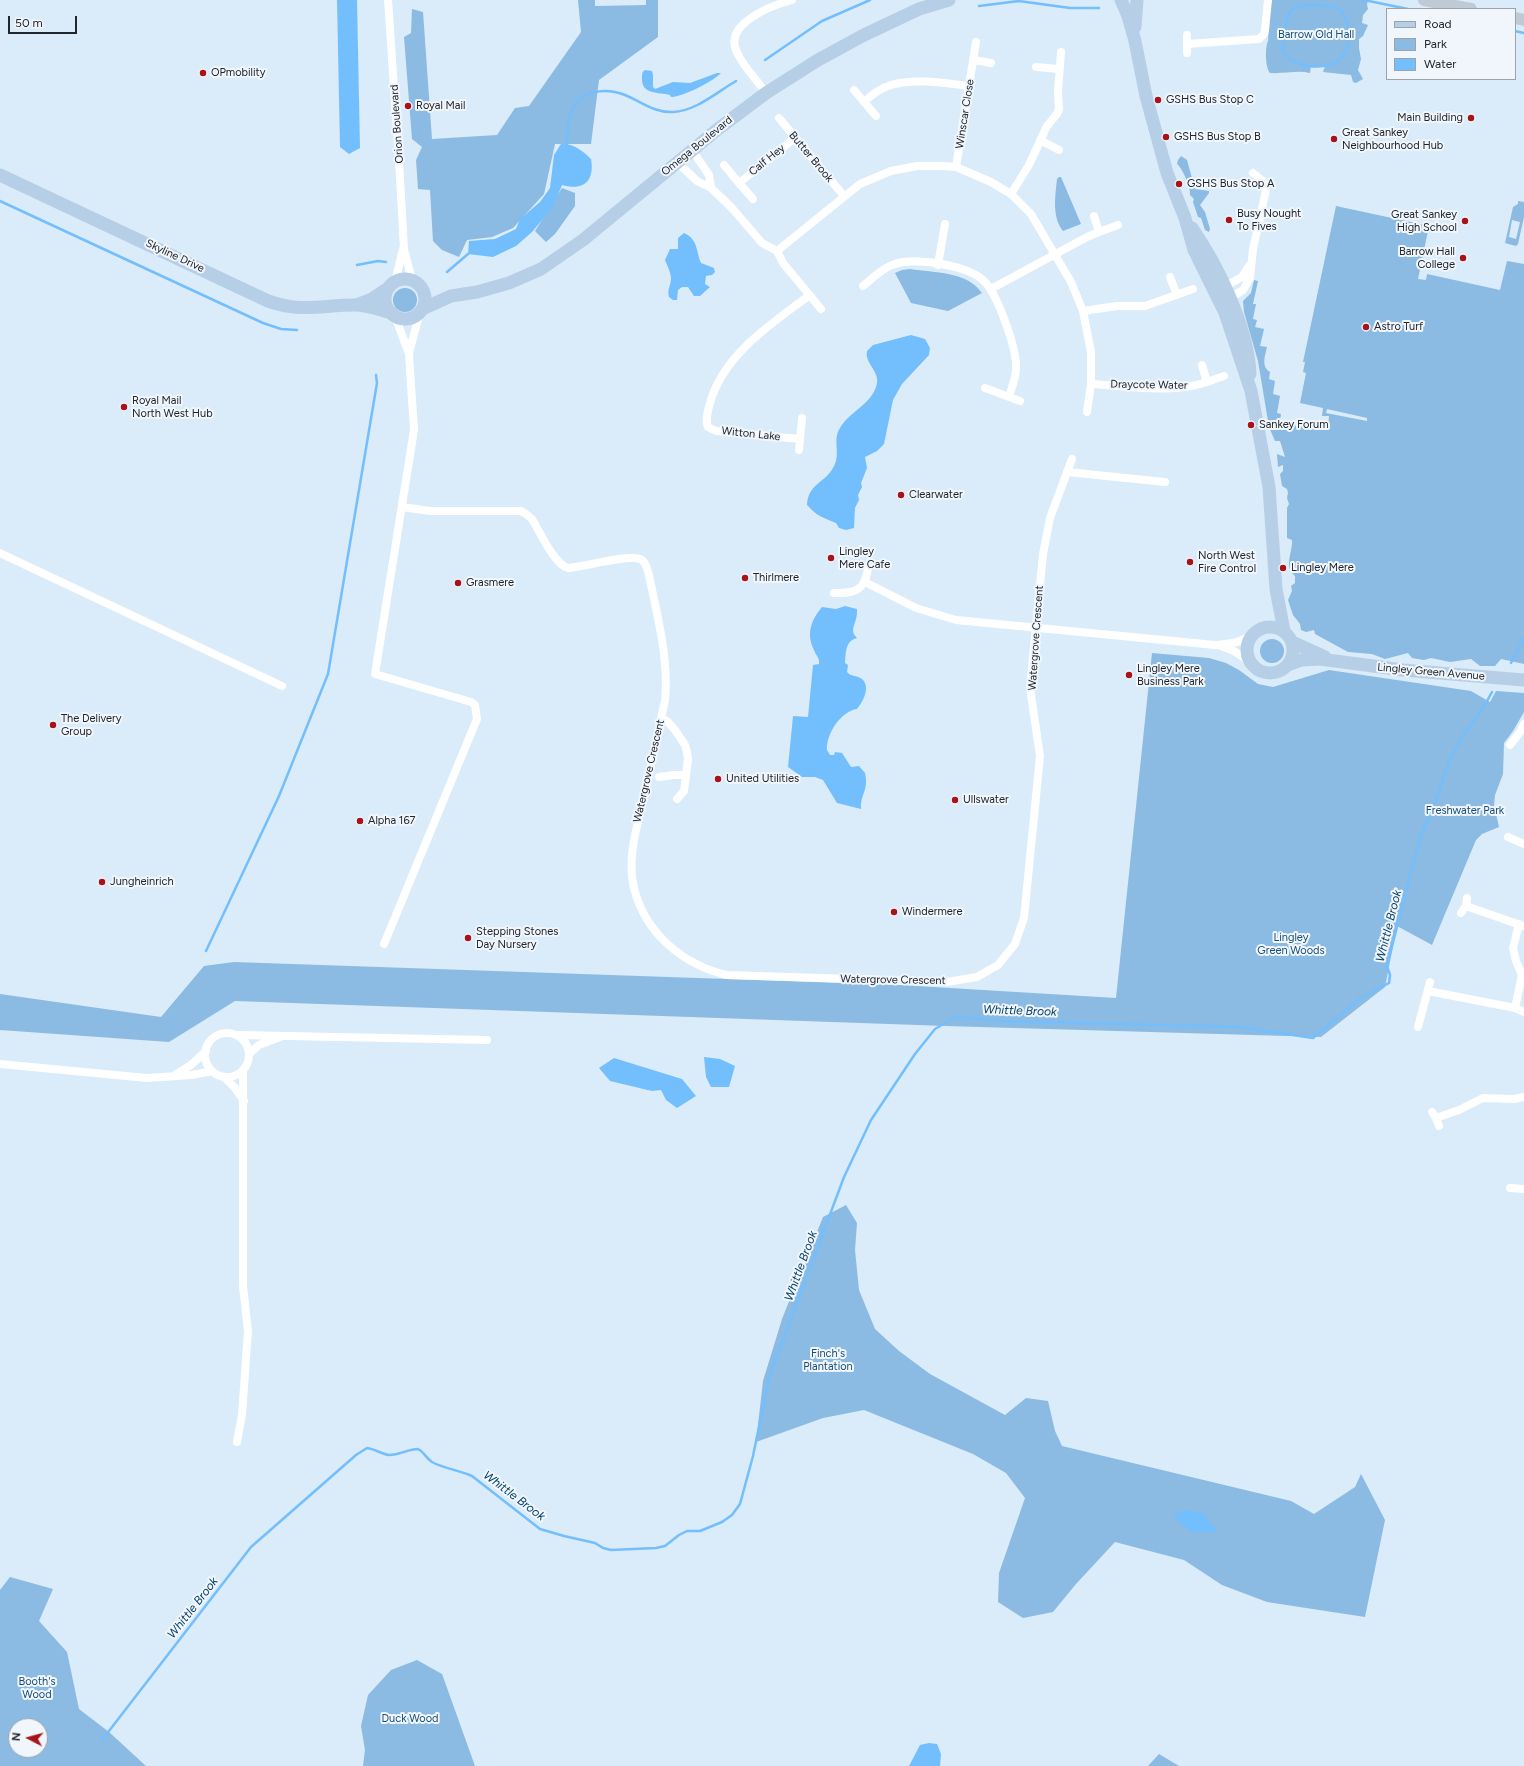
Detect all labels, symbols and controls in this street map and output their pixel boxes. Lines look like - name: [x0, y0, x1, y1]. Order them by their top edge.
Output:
- scale bar: [10, 8, 79, 34]
- legend: [1386, 8, 1516, 80]
- text: 50 m: [15, 16, 43, 30]
- text: Road: [1424, 17, 1452, 31]
- park label: Barrow Old Hall: [1278, 28, 1354, 42]
- text: Park: [1424, 37, 1447, 51]
- text: Water: [1424, 57, 1456, 71]
- place label: OPmobility: [211, 66, 266, 80]
- marker: OPmobility: [198, 68, 208, 78]
- street label: Winscar Close: [953, 78, 977, 150]
- street label: Orion Boulevard: [388, 84, 406, 164]
- place label: GSHS Bus Stop C: [1166, 93, 1254, 107]
- marker: GSHS Bus Stop C: [1153, 95, 1163, 105]
- place label: Royal Mail: [416, 99, 465, 113]
- marker: Royal Mail: [403, 101, 413, 111]
- place label: Main Building: [1397, 111, 1463, 125]
- street label: Omega Boulevard: [659, 113, 735, 179]
- marker: Main Building: [1466, 113, 1476, 123]
- place label: Great Sankey Neighbourhood Hub: [1342, 126, 1443, 152]
- street label: Butter Brook: [786, 129, 836, 185]
- place label: GSHS Bus Stop B: [1174, 130, 1261, 144]
- marker: GSHS Bus Stop B: [1161, 132, 1171, 142]
- marker: Great Sankey Neighbourhood Hub: [1329, 134, 1339, 144]
- street label: Calf Hey: [746, 141, 788, 179]
- place label: GSHS Bus Stop A: [1187, 177, 1274, 191]
- marker: GSHS Bus Stop A: [1174, 179, 1184, 189]
- place label: Busy Nought To Fives: [1237, 207, 1301, 233]
- place label: Great Sankey High School: [1391, 208, 1457, 234]
- marker: Busy Nought To Fives: [1224, 215, 1234, 225]
- marker: Great Sankey High School: [1460, 216, 1470, 226]
- street label: Skyline Drive: [144, 237, 206, 275]
- place label: Barrow Hall College: [1399, 245, 1455, 271]
- marker: Barrow Hall College: [1458, 253, 1468, 263]
- place label: Astro Turf: [1374, 320, 1423, 334]
- marker: Astro Turf: [1361, 322, 1371, 332]
- street label: Draycote Water: [1110, 378, 1188, 392]
- place label: Royal Mail North West Hub: [132, 394, 213, 420]
- marker: Royal Mail North West Hub: [119, 402, 129, 412]
- place label: Sankey Forum: [1259, 418, 1329, 432]
- marker: Sankey Forum: [1246, 420, 1256, 430]
- street label: Witton Lake: [721, 424, 781, 444]
- place label: Clearwater: [909, 488, 963, 502]
- marker: Clearwater: [896, 490, 906, 500]
- place label: Lingley Mere Cafe: [839, 545, 890, 571]
- place label: North West Fire Control: [1198, 549, 1256, 575]
- marker: Lingley Mere Cafe: [826, 553, 836, 563]
- marker: North West Fire Control: [1185, 557, 1195, 567]
- place label: Lingley Mere: [1291, 561, 1354, 575]
- marker: Lingley Mere: [1278, 563, 1288, 573]
- place label: Thirlmere: [753, 571, 799, 585]
- marker: Thirlmere: [740, 573, 750, 583]
- place label: Grasmere: [466, 576, 514, 590]
- marker: Grasmere: [453, 578, 463, 588]
- street label: Watergrove Crescent: [1026, 585, 1046, 691]
- street label: Lingley Green Avenue: [1377, 661, 1485, 683]
- place label: Lingley Mere Business Park: [1137, 662, 1204, 688]
- marker: Lingley Mere Business Park: [1124, 670, 1134, 680]
- place label: The Delivery Group: [61, 712, 122, 738]
- street label: Watergrove Crescent: [631, 718, 667, 824]
- marker: The Delivery Group: [48, 720, 58, 730]
- place label: United Utilities: [726, 772, 799, 786]
- marker: United Utilities: [713, 774, 723, 784]
- place label: Ullswater: [963, 793, 1009, 807]
- marker: Ullswater: [950, 795, 960, 805]
- park label: Freshwater Park: [1426, 804, 1504, 818]
- place label: Alpha 167: [368, 814, 416, 828]
- marker: Alpha 167: [355, 816, 365, 826]
- place label: Jungheinrich: [110, 875, 174, 889]
- marker: Jungheinrich: [97, 877, 107, 887]
- water label: Whittle Brook: [1373, 889, 1405, 963]
- place label: Windermere: [902, 905, 963, 919]
- marker: Windermere: [889, 907, 899, 917]
- place label: Stepping Stones Day Nursery: [476, 925, 558, 951]
- park label: Lingley Green Woods: [1257, 931, 1325, 957]
- marker: Stepping Stones Day Nursery: [463, 933, 473, 943]
- street label: Watergrove Crescent: [840, 972, 946, 988]
- water label: Whittle Brook: [983, 1003, 1057, 1019]
- water label: Whittle Brook: [782, 1229, 820, 1303]
- park label: Finch's Plantation: [803, 1347, 853, 1373]
- water label: Whittle Brook: [480, 1468, 548, 1524]
- water label: Whittle Brook: [165, 1575, 221, 1641]
- park label: Booth's Wood: [18, 1675, 56, 1701]
- park label: Duck Wood: [381, 1712, 439, 1726]
- north arrow: [8, 1718, 48, 1758]
- text: N: [10, 1732, 23, 1742]

